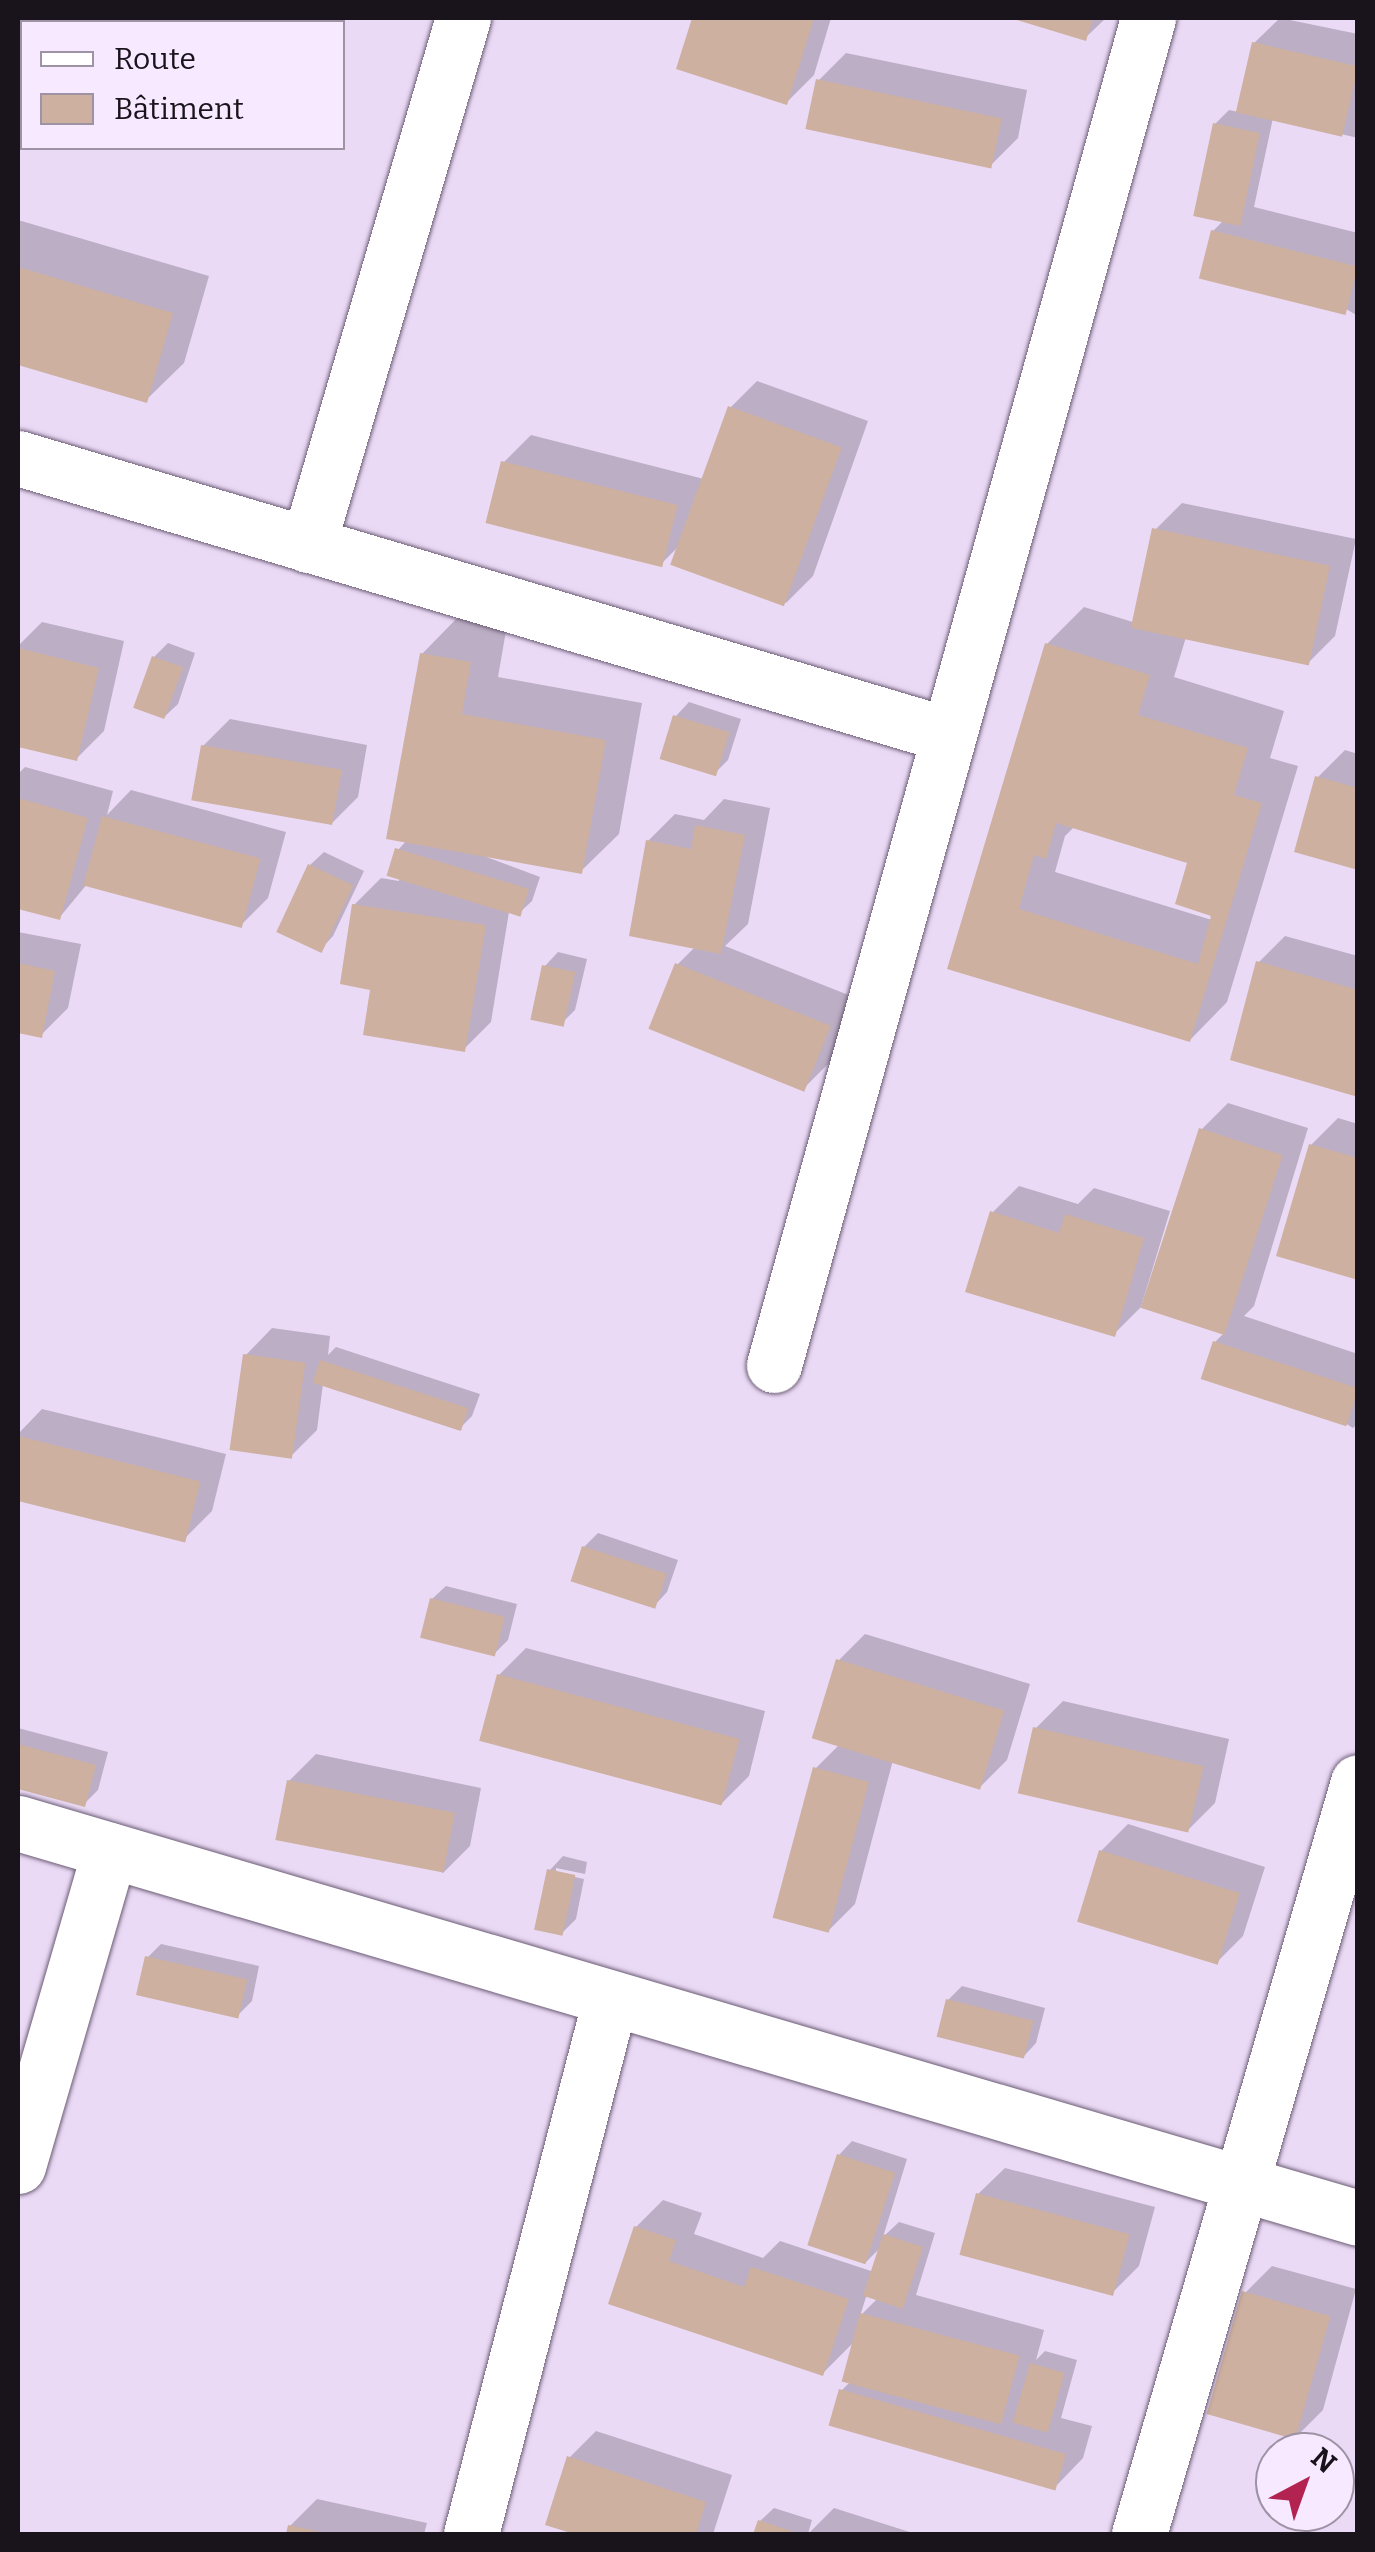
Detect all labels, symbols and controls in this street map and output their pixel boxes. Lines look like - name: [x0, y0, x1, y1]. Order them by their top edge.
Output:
- legend: [20, 20, 345, 150]
- text: Route: [114, 41, 196, 77]
- text: Bâtiment: [114, 91, 244, 127]
- north arrow: [1255, 2432, 1355, 2532]
- text: N: [1305, 2441, 1343, 2480]

